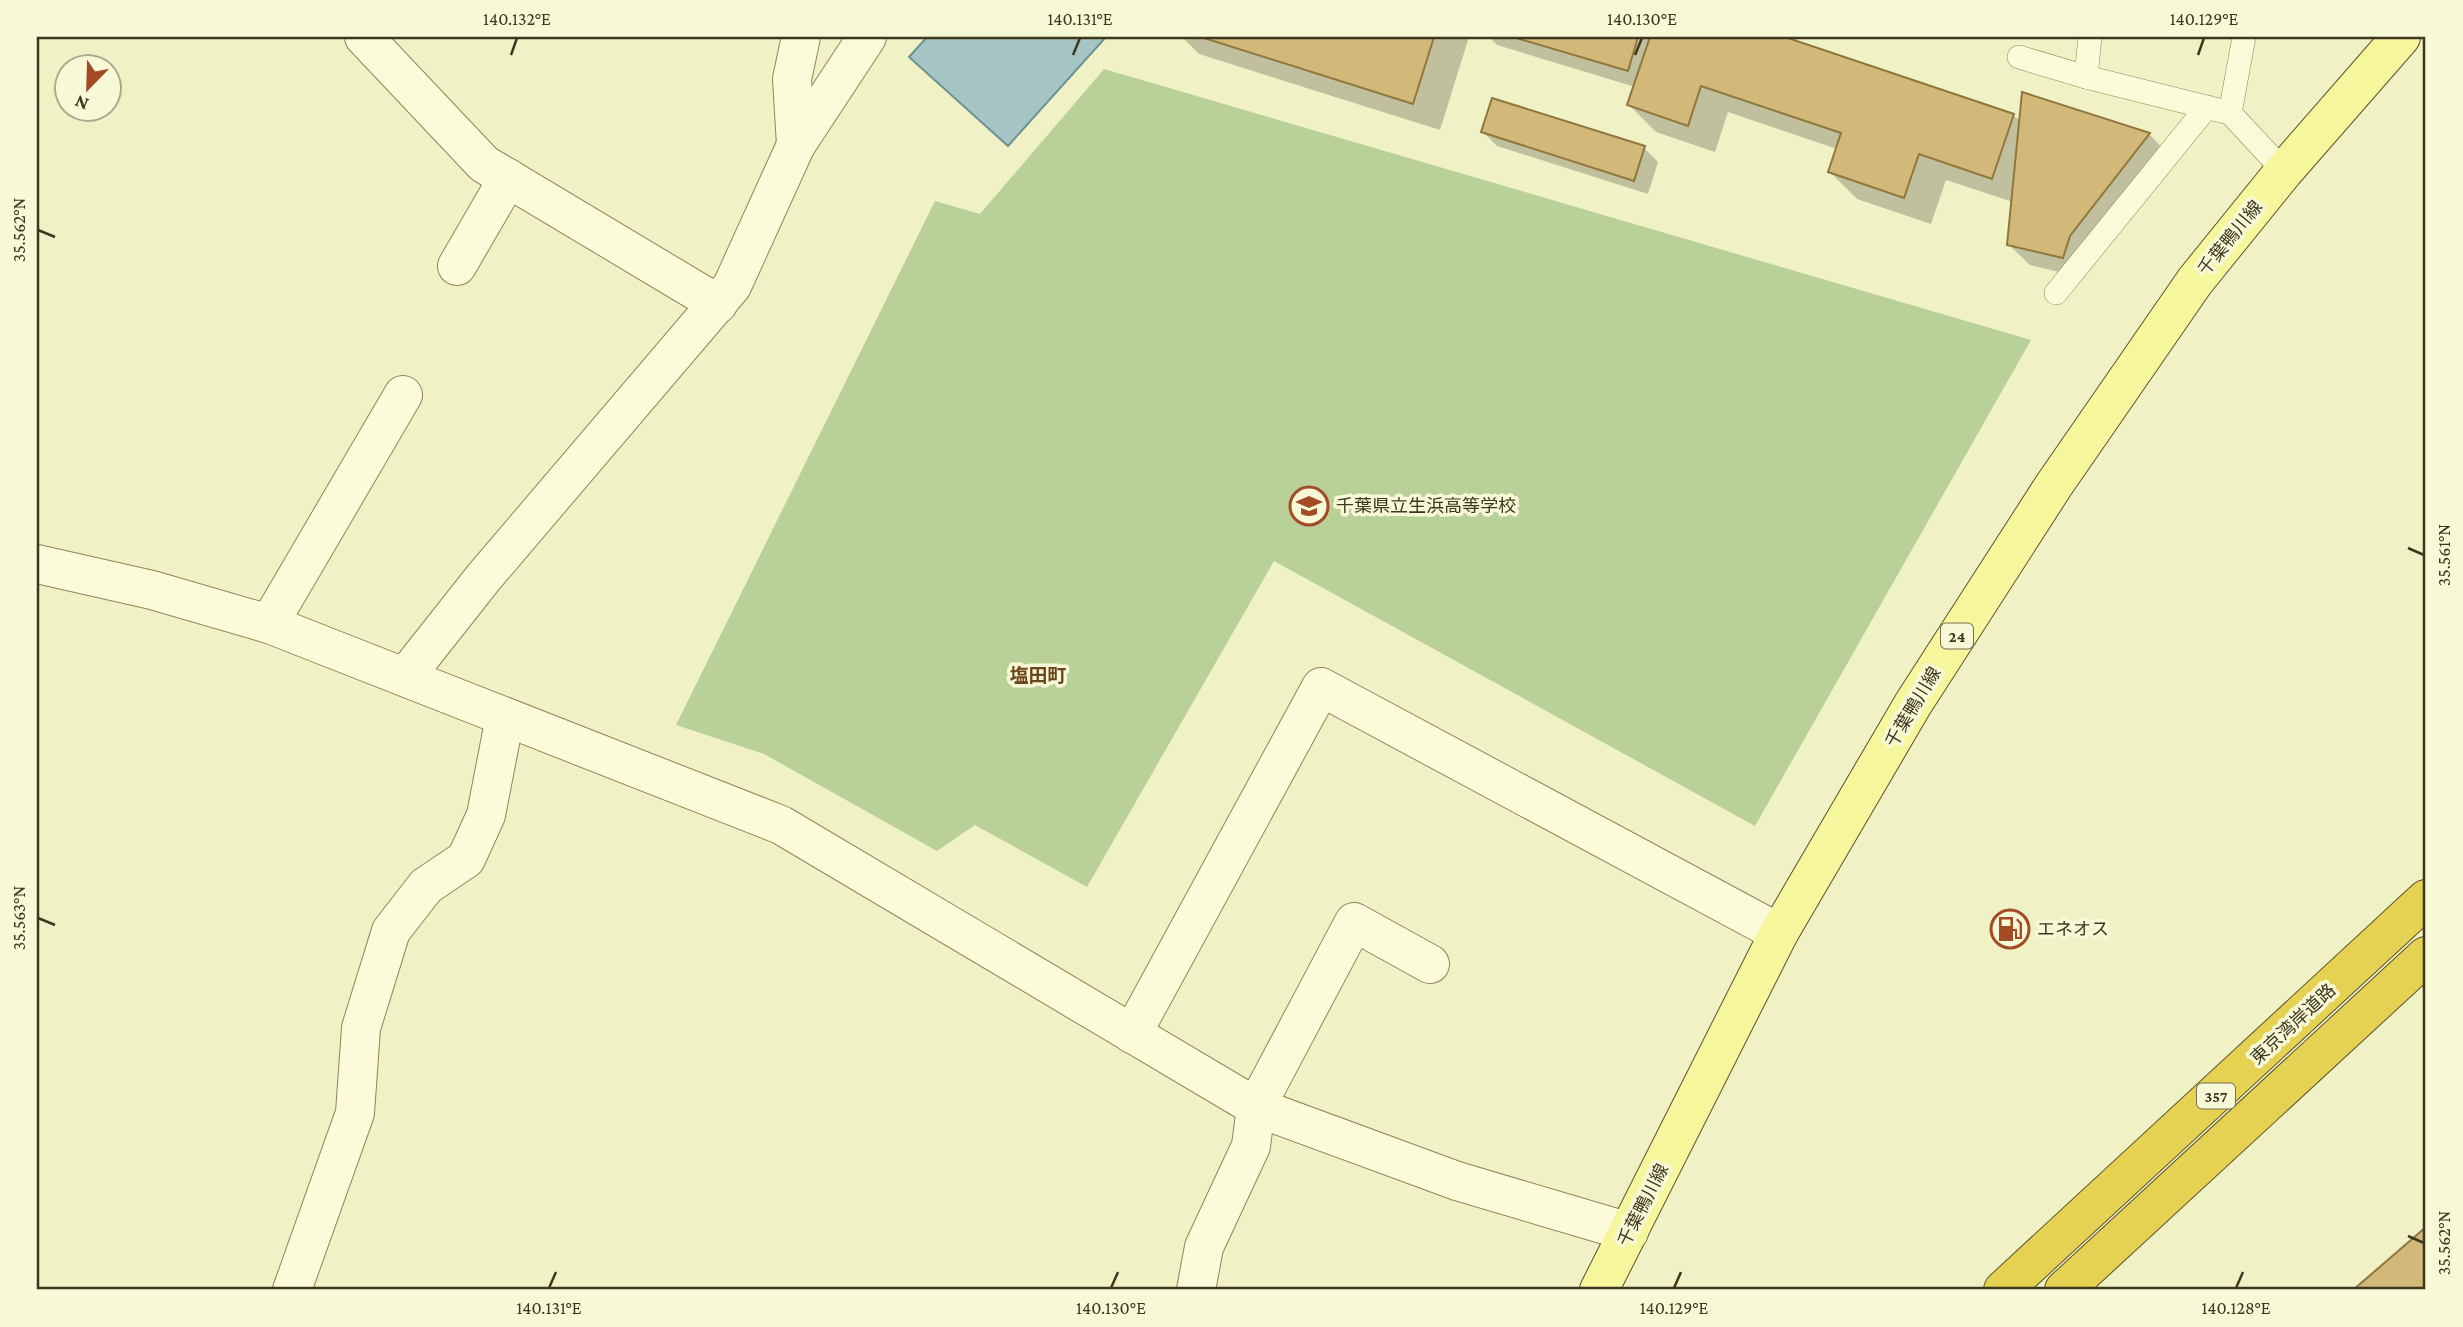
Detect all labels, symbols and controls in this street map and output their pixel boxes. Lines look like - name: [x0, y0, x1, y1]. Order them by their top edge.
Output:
- text: 140.132°E: [483, 9, 551, 29]
- text: 140.131°E: [1047, 9, 1113, 29]
- text: 140.130°E: [1607, 9, 1677, 29]
- text: 140.129°E: [2170, 9, 2239, 29]
- north arrow: [52, 52, 122, 122]
- text: N: [71, 91, 92, 115]
- street label: 千葉鴨川線: [2194, 197, 2266, 279]
- text: 35.562°N: [9, 198, 29, 262]
- school or university icon: 千葉県立生浜高等学校: [1288, 485, 1330, 527]
- place label: 千葉県立生浜高等学校: [1336, 496, 1516, 516]
- text: 35.561°N: [2434, 524, 2454, 586]
- road number: 24: [1941, 624, 1973, 649]
- street label: 千葉鴨川線: [1881, 663, 1945, 751]
- district label: 塩田町: [1009, 665, 1067, 686]
- text: 35.563°N: [9, 886, 29, 950]
- fuel station icon: エネオス: [1989, 908, 2031, 950]
- place label: エネオス: [2037, 919, 2109, 939]
- street label: 東京湾岸道路: [2247, 980, 2339, 1068]
- road number: 357: [2197, 1084, 2235, 1108]
- street label: 千葉鴨川線: [1614, 1160, 1672, 1250]
- text: 35.562°N: [2434, 1211, 2454, 1275]
- text: 140.131°E: [516, 1298, 582, 1318]
- text: 140.130°E: [1076, 1298, 1146, 1318]
- text: 140.129°E: [1640, 1298, 1709, 1318]
- text: 140.128°E: [2201, 1298, 2271, 1318]

